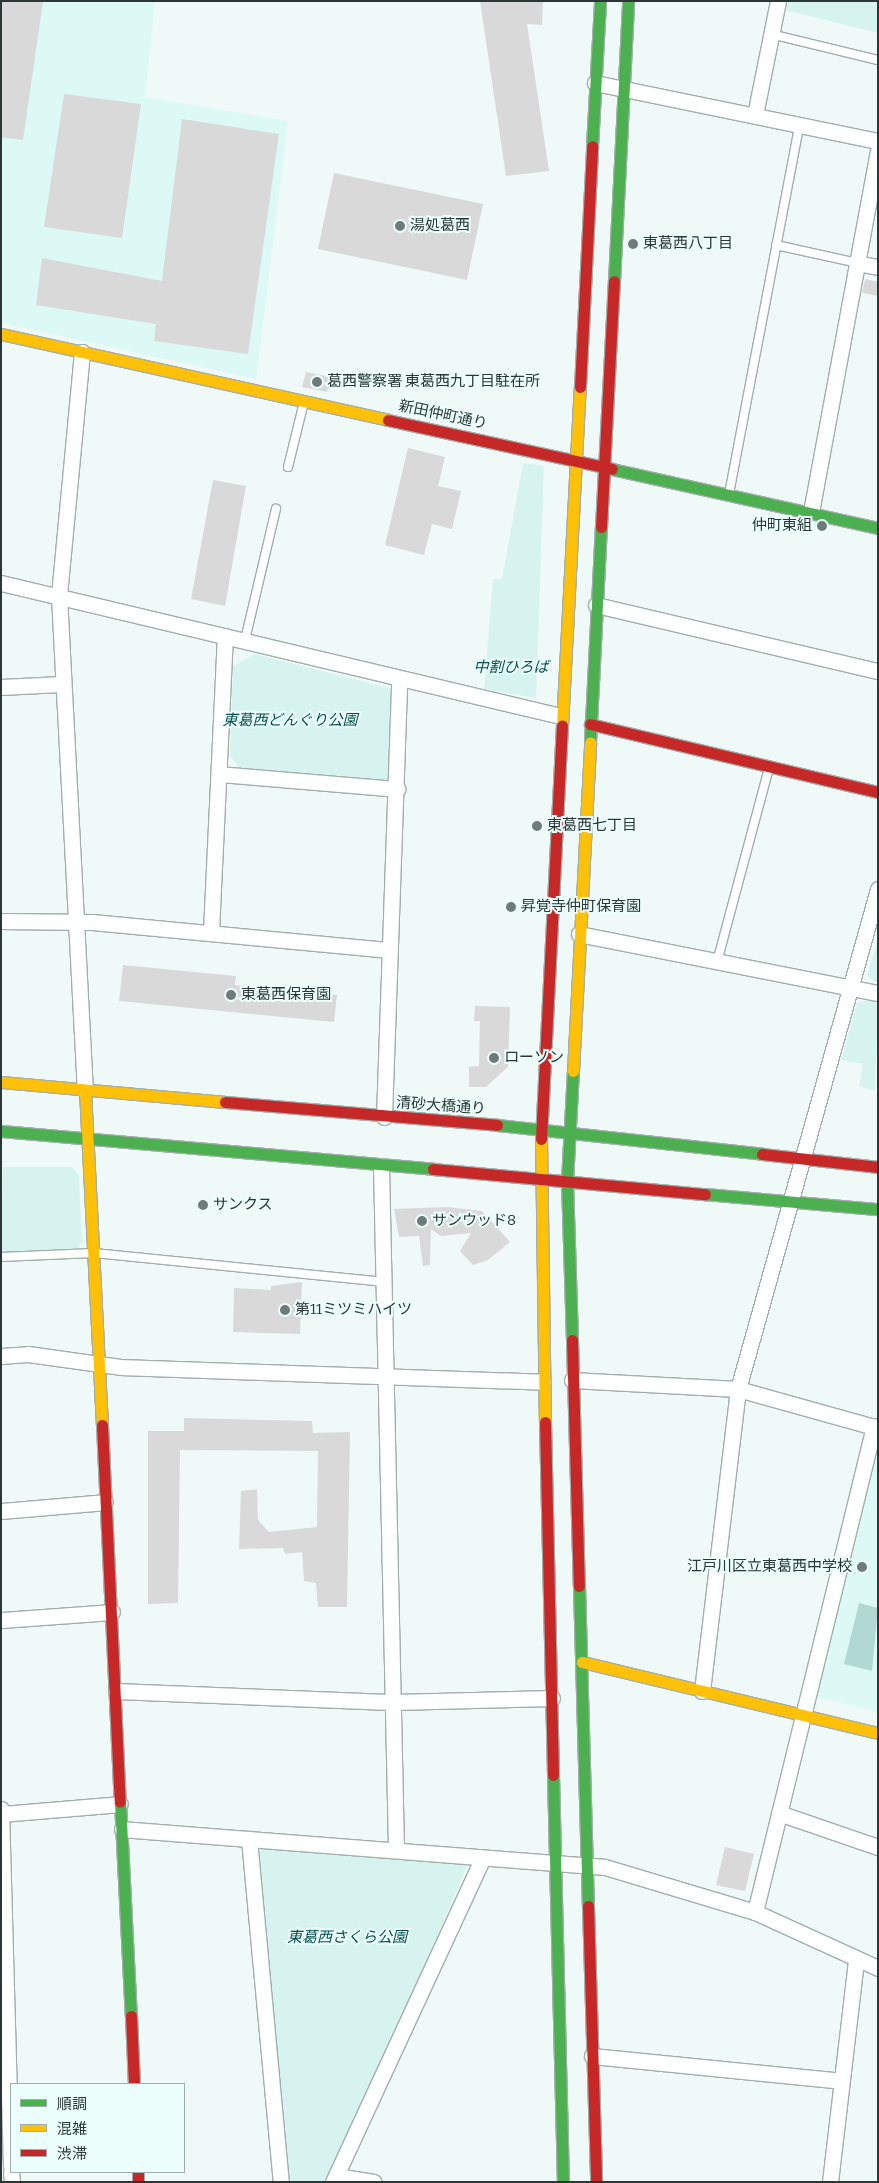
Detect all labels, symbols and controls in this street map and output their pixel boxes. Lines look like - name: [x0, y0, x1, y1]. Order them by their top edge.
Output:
- place label: 湯処葛西: [410, 217, 470, 235]
- marker: 湯処葛西: [394, 220, 406, 232]
- place label: 東葛西八丁目: [643, 235, 733, 253]
- marker: 東葛西八丁目: [627, 238, 639, 250]
- place label: 葛西警察署 東葛西九丁目駐在所: [327, 373, 540, 391]
- marker: 葛西警察署 東葛西九丁目駐在所: [311, 376, 323, 388]
- street label: 新田仲町通り: [397, 397, 489, 433]
- place label: 仲町東組: [752, 517, 812, 535]
- marker: 仲町東組: [816, 520, 828, 532]
- park label: 中割ひろば: [474, 659, 548, 677]
- park label: 東葛西どんぐり公園: [223, 712, 357, 730]
- place label: 東葛西七丁目: [547, 817, 637, 835]
- marker: 東葛西七丁目: [531, 820, 543, 832]
- place label: 昇覚寺仲町保育園: [521, 898, 641, 916]
- marker: 昇覚寺仲町保育園: [505, 901, 517, 913]
- place label: 東葛西保育園: [241, 986, 331, 1004]
- marker: 東葛西保育園: [225, 989, 237, 1001]
- place label: ローソン: [504, 1049, 564, 1067]
- marker: ローソン: [488, 1052, 500, 1064]
- street label: 清砂大橋通り: [395, 1094, 487, 1118]
- place label: サンクス: [213, 1196, 273, 1214]
- marker: サンクス: [197, 1199, 209, 1211]
- place label: サンウッド8: [432, 1212, 516, 1230]
- marker: サンウッド8: [416, 1215, 428, 1227]
- place label: 第11ミツミハイツ: [295, 1301, 412, 1319]
- marker: 第11ミツミハイツ: [279, 1304, 291, 1316]
- place label: 江戸川区立東葛西中学校: [687, 1558, 852, 1576]
- marker: 江戸川区立東葛西中学校: [856, 1561, 868, 1573]
- park label: 東葛西さくら公園: [287, 1929, 407, 1947]
- legend: [10, 2083, 185, 2173]
- text: 順調: [57, 2095, 87, 2113]
- text: 混雑: [57, 2120, 87, 2138]
- text: 渋滞: [57, 2145, 87, 2163]

